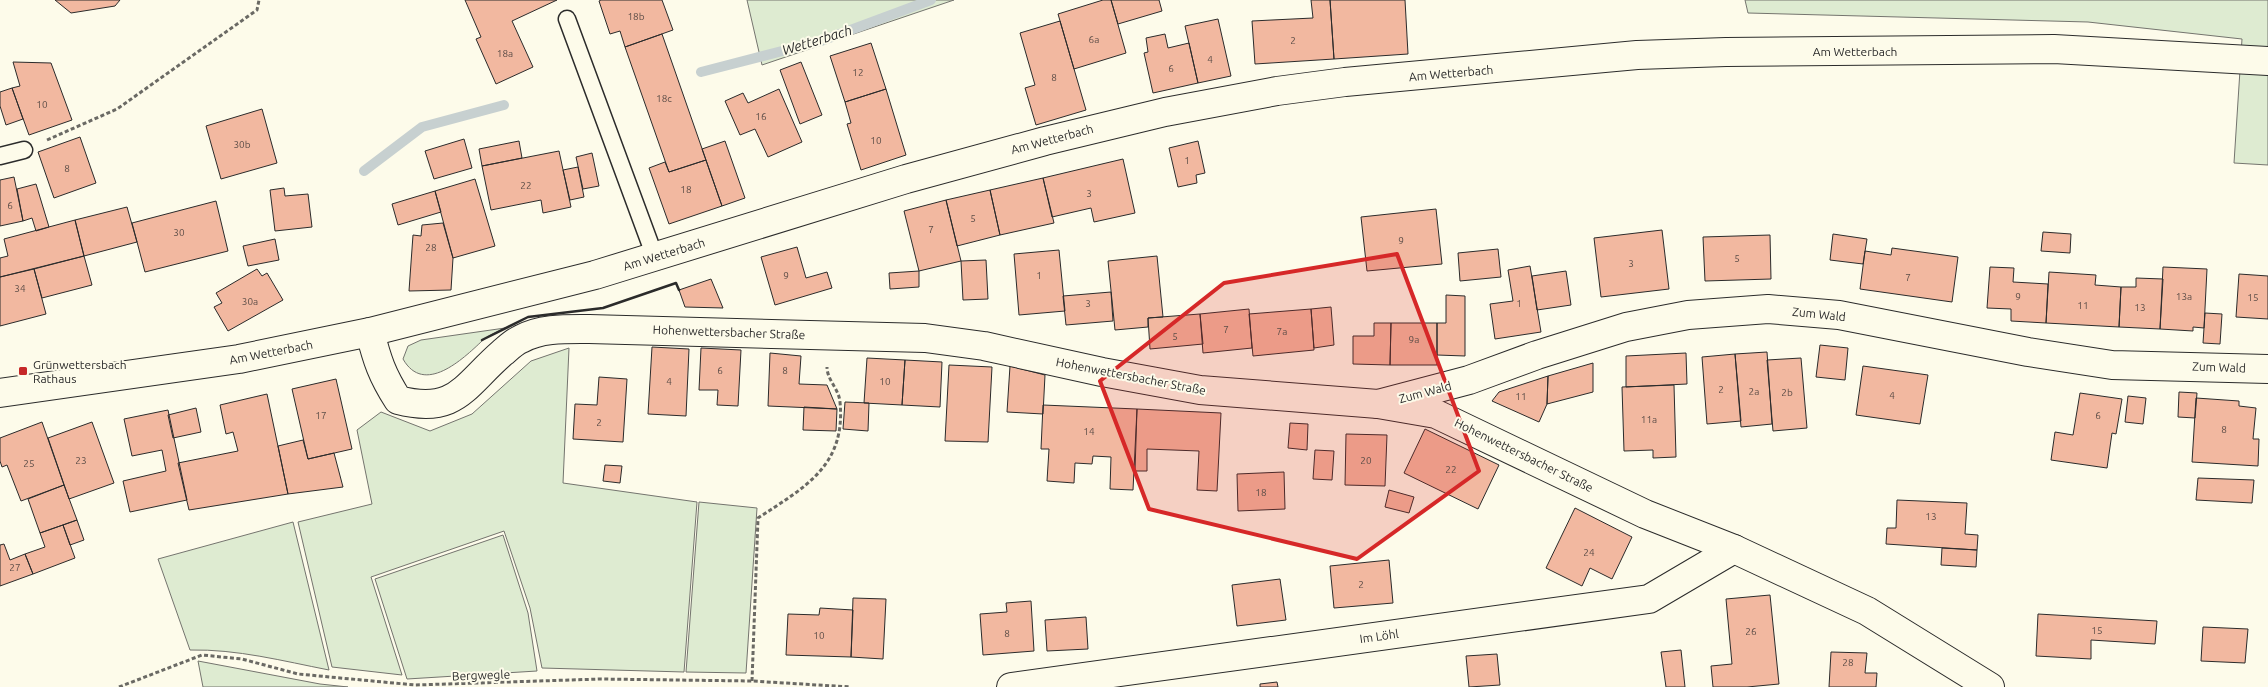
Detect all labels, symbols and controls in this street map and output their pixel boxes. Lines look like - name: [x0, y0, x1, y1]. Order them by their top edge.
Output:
- house number: 18b: [627, 11, 645, 22]
- water label: Wetterbach: [780, 22, 854, 58]
- house number: 6a: [1089, 34, 1099, 45]
- house number: 2: [1290, 35, 1296, 46]
- street label: Am Wetterbach: [1813, 45, 1897, 58]
- house number: 18a: [497, 48, 513, 59]
- house number: 4: [1207, 54, 1213, 65]
- house number: 6: [1168, 63, 1174, 74]
- street label: Am Wetterbach: [1408, 63, 1494, 83]
- house number: 12: [852, 67, 864, 78]
- house number: 8: [1051, 72, 1057, 83]
- house number: 18c: [656, 93, 672, 104]
- house number: 10: [36, 99, 48, 110]
- house number: 16: [755, 111, 767, 122]
- street label: Am Wetterbach: [1009, 122, 1095, 156]
- house number: 10: [870, 135, 882, 146]
- house number: 30b: [233, 139, 251, 150]
- house number: 1: [1184, 155, 1190, 166]
- house number: 8: [64, 163, 70, 174]
- house number: 22: [520, 180, 532, 191]
- house number: 18: [680, 184, 692, 195]
- house number: 3: [1086, 188, 1092, 199]
- house number: 6: [7, 200, 13, 211]
- house number: 5: [970, 213, 976, 224]
- house number: 7: [928, 224, 934, 235]
- house number: 30: [173, 227, 185, 238]
- street label: Am Wetterbach: [622, 235, 706, 273]
- house number: 9: [1398, 235, 1404, 246]
- house number: 28: [425, 242, 437, 253]
- house number: 5: [1734, 253, 1740, 264]
- house number: 3: [1628, 258, 1634, 269]
- house number: 9: [783, 270, 789, 281]
- house number: 1: [1036, 270, 1042, 281]
- house number: 7: [1905, 272, 1911, 283]
- house number: 34: [14, 283, 26, 294]
- house number: 9: [2015, 291, 2021, 302]
- house number: 13a: [2176, 291, 2192, 302]
- house number: 15: [2247, 292, 2259, 303]
- house number: 30a: [242, 296, 258, 307]
- house number: 3: [1085, 298, 1091, 309]
- house number: 1: [1516, 298, 1522, 309]
- house number: 11: [2077, 300, 2089, 311]
- house number: 13: [2134, 302, 2146, 313]
- street label: Zum Wald: [1792, 305, 1846, 323]
- street label: Hohenwettersbacher Straße: [653, 323, 805, 341]
- house number: 7: [1223, 324, 1229, 335]
- house number: 7a: [1277, 326, 1287, 337]
- house number: 5: [1172, 331, 1178, 342]
- house number: 9a: [1409, 334, 1419, 345]
- street label: Am Wetterbach: [228, 338, 314, 366]
- street label: Hohenwettersbacher Straße: [1055, 355, 1207, 397]
- place label: Grünwettersbach Rathaus: [33, 358, 127, 385]
- street label: Zum Wald: [2192, 360, 2246, 374]
- marker: Grünwettersbach Rathaus: [17, 365, 29, 377]
- house number: 6: [717, 365, 723, 376]
- house number: 8: [782, 365, 788, 376]
- house number: 4: [666, 376, 672, 387]
- house number: 10: [879, 376, 891, 387]
- street label: Zum Wald: [1397, 379, 1453, 405]
- house number: 2: [1718, 384, 1724, 395]
- house number: 2a: [1749, 386, 1759, 397]
- house number: 2b: [1781, 387, 1793, 398]
- house number: 4: [1889, 390, 1895, 401]
- house number: 11: [1515, 391, 1527, 402]
- house number: 17: [315, 410, 327, 421]
- house number: 6: [2095, 410, 2101, 421]
- house number: 11a: [1641, 414, 1657, 425]
- street label: Hohenwettersbacher Straße: [1453, 416, 1595, 494]
- house number: 2: [596, 417, 602, 428]
- house number: 8: [2221, 424, 2227, 435]
- house number: 14: [1083, 426, 1095, 437]
- house number: 23: [75, 455, 87, 466]
- house number: 20: [1360, 455, 1372, 466]
- house number: 25: [23, 458, 35, 469]
- house number: 22: [1445, 464, 1457, 475]
- house number: 18: [1255, 487, 1267, 498]
- house number: 13: [1925, 511, 1937, 522]
- house number: 24: [1583, 547, 1595, 558]
- house number: 27: [9, 562, 21, 573]
- house number: 2: [1358, 579, 1364, 590]
- house number: 15: [2091, 625, 2103, 636]
- house number: 26: [1745, 626, 1757, 637]
- street label: Im Löhl: [1359, 627, 1399, 645]
- house number: 8: [1004, 628, 1010, 639]
- house number: 10: [813, 630, 825, 641]
- house number: 28: [1842, 657, 1854, 668]
- street label: Bergwegle: [452, 667, 510, 683]

